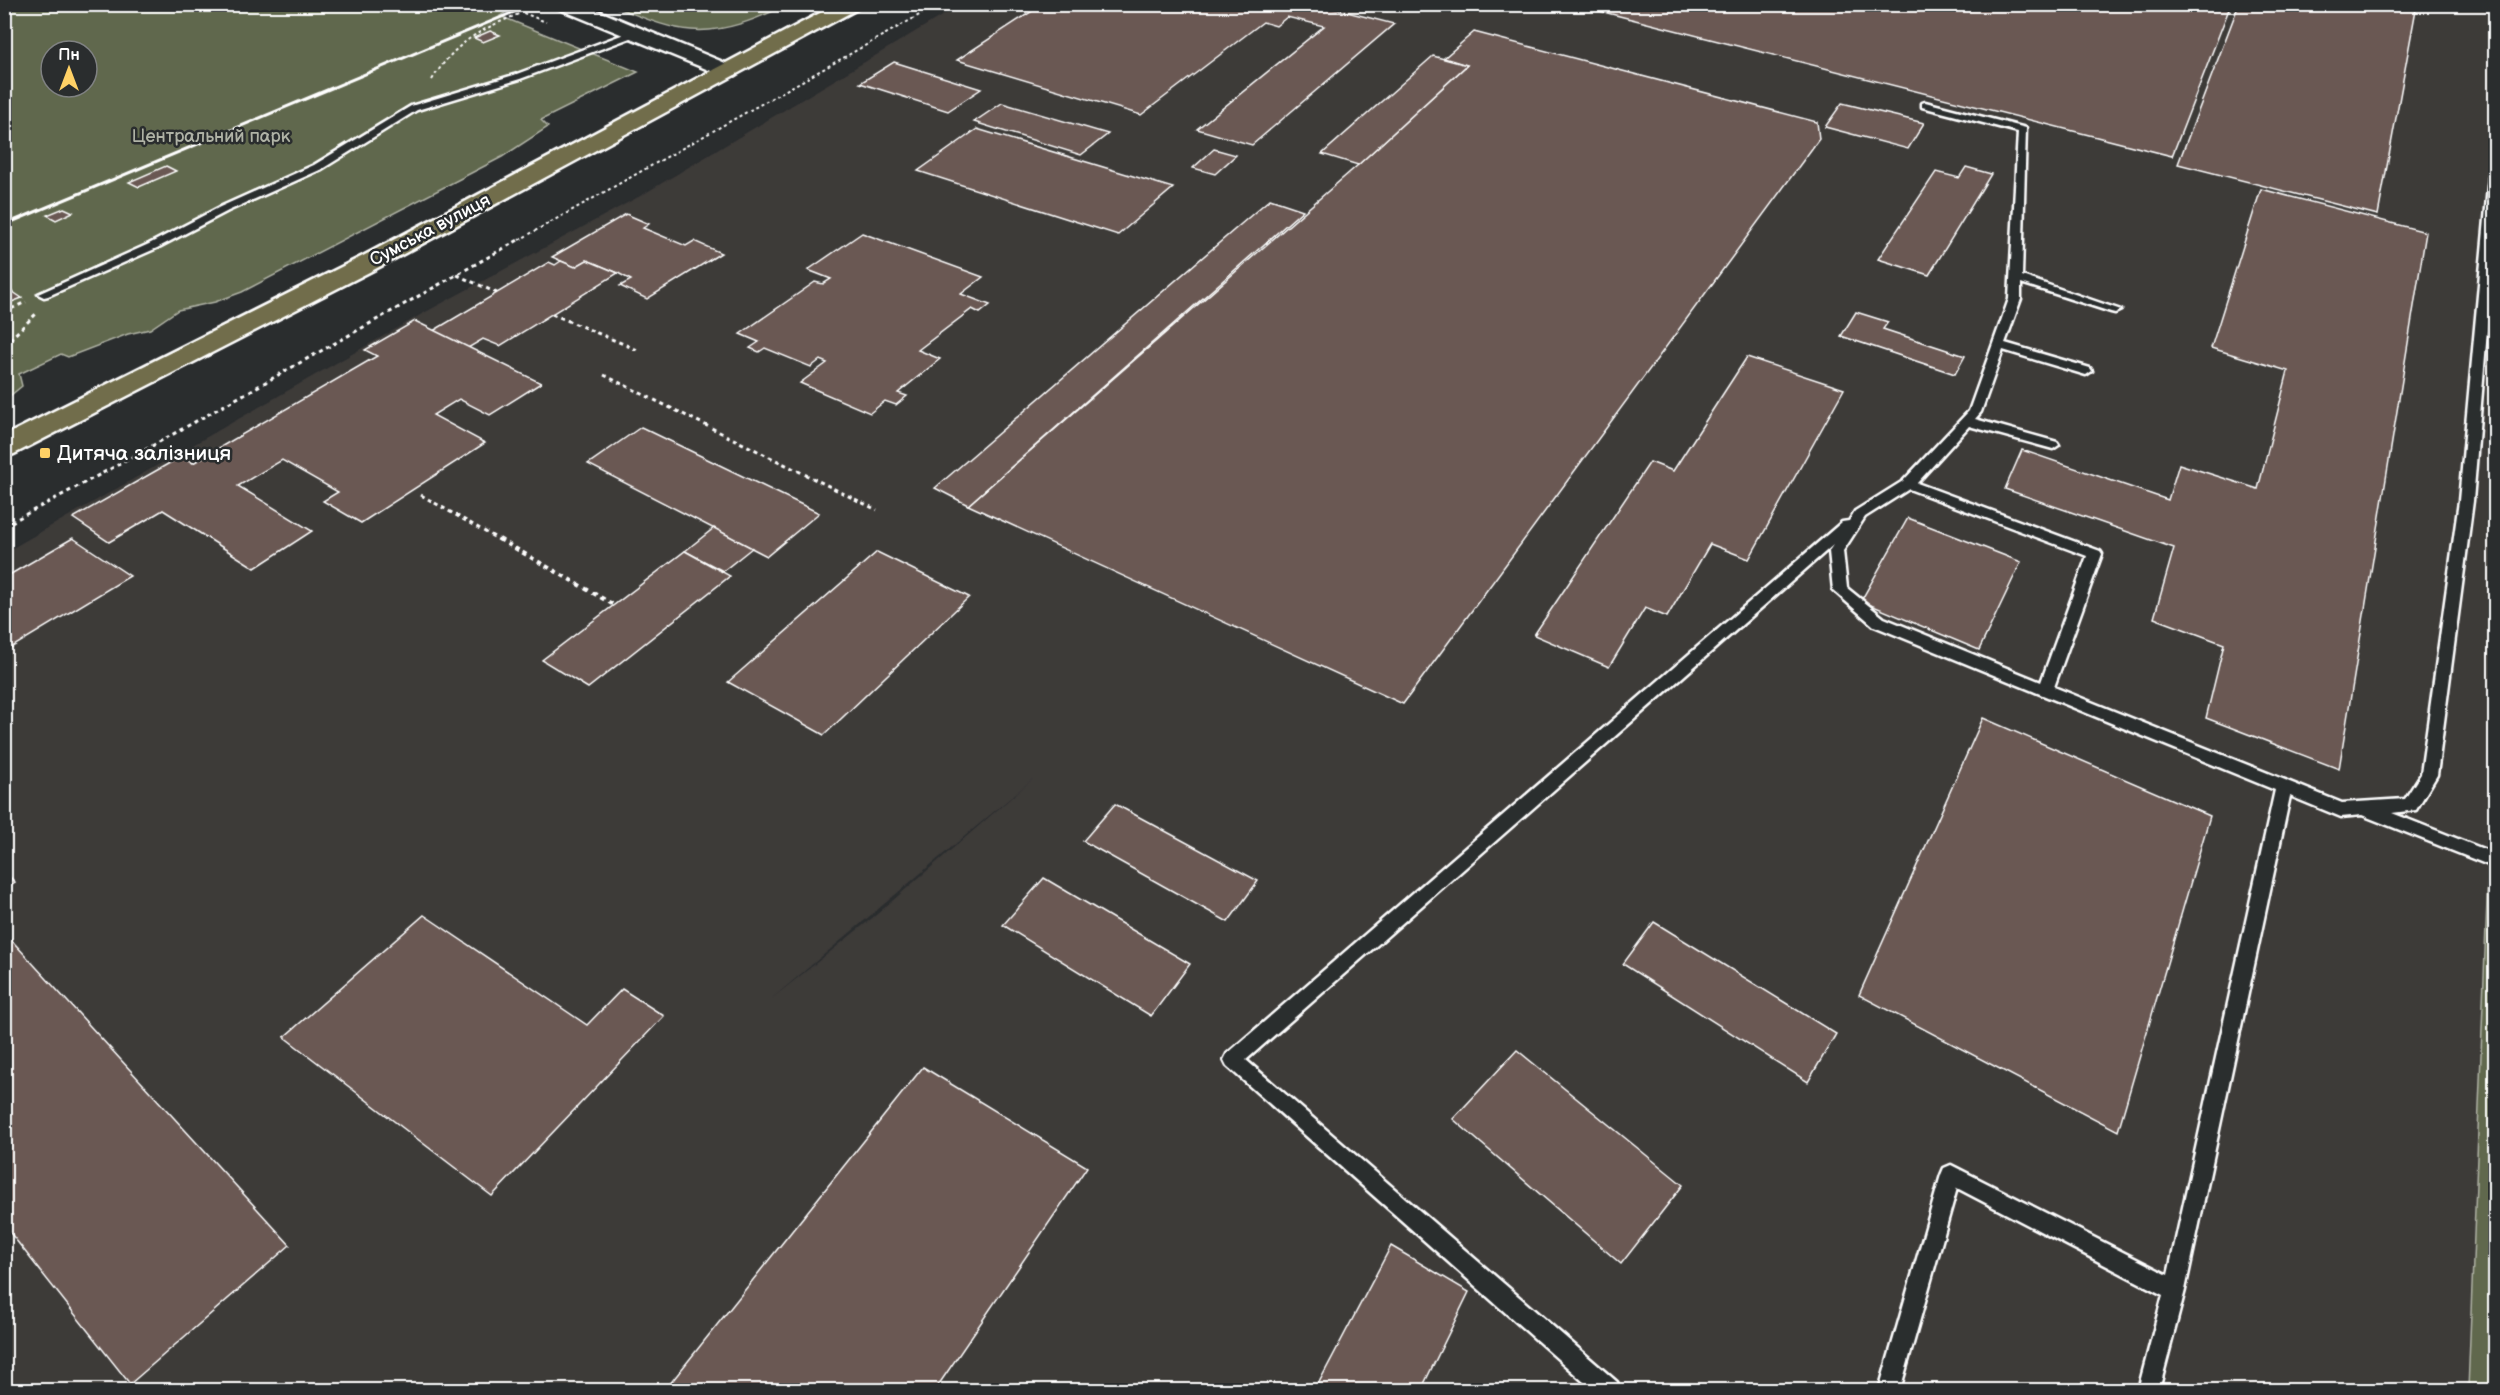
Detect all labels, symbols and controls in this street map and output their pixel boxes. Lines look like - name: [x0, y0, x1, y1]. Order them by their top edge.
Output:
- north arrow: [39, 39, 99, 99]
- text: Пн: [58, 46, 80, 65]
- park label: Центральний парк: [132, 126, 291, 147]
- street label: Сумська вулиця: [366, 189, 494, 271]
- place label: Дитяча залізниця: [57, 441, 231, 466]
- marker: Дитяча залізниця: [38, 446, 52, 460]

